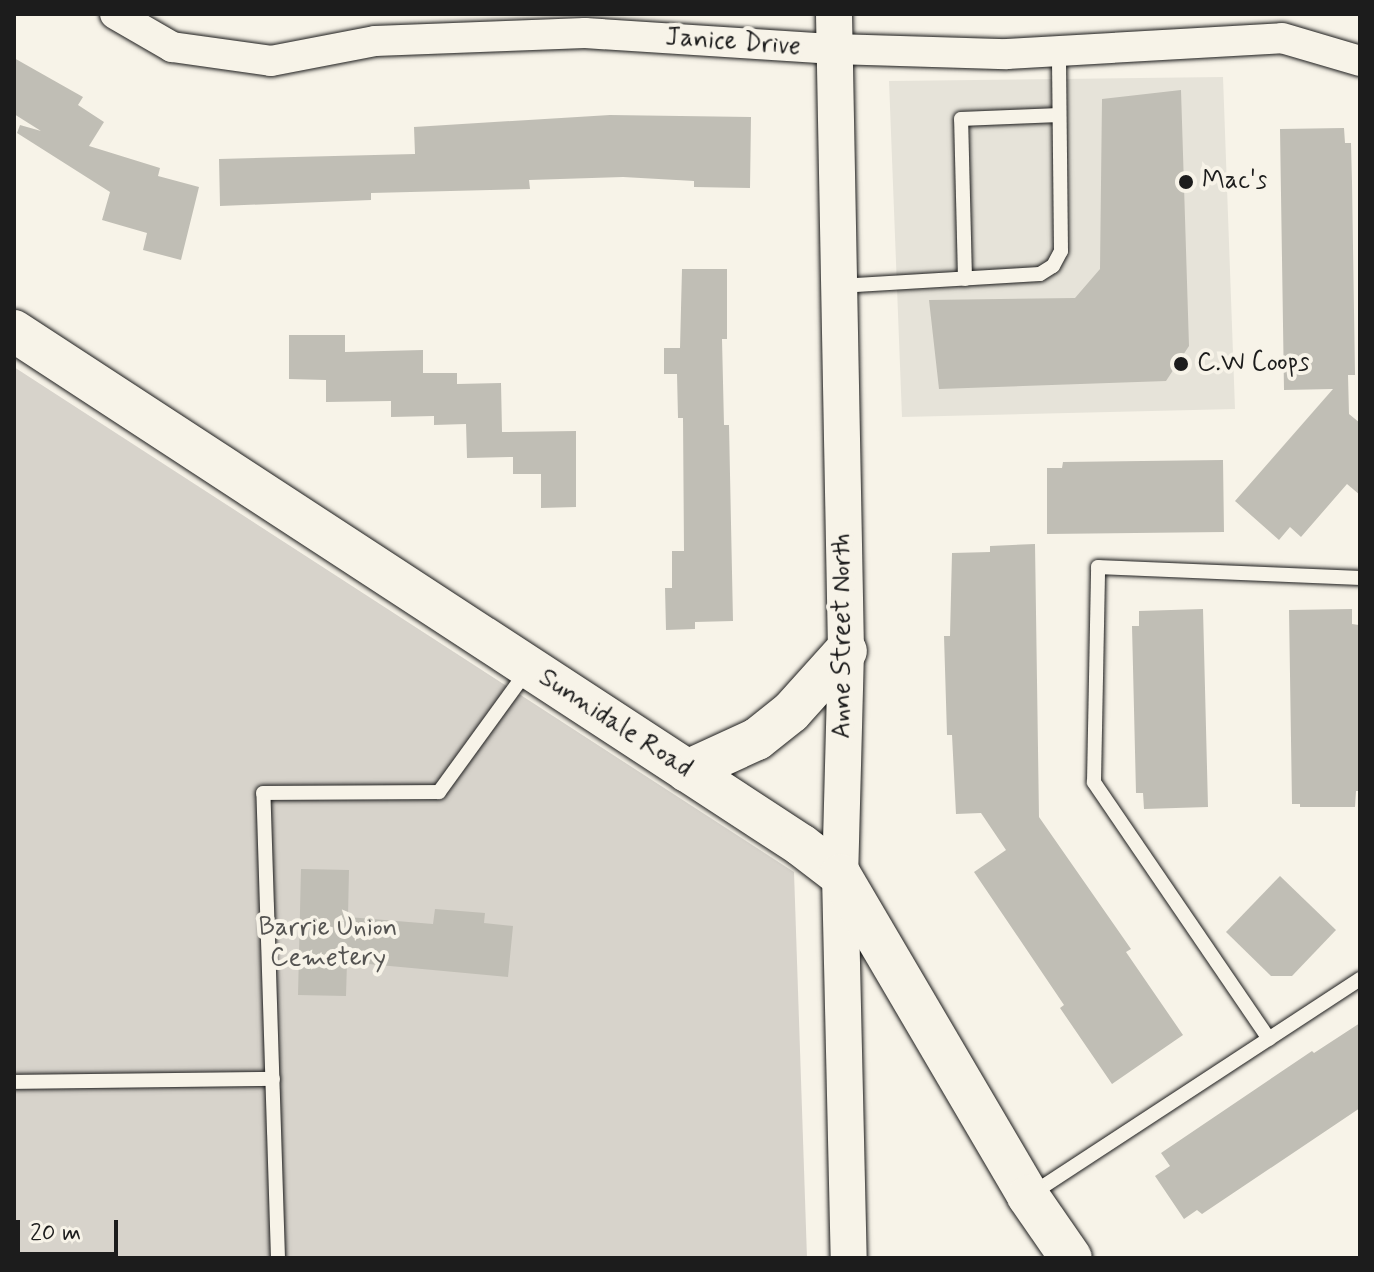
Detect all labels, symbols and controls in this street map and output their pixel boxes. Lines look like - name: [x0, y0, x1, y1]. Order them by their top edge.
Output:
- street label: Janice Drive: [664, 23, 802, 63]
- place label: Mac's: [1202, 166, 1267, 198]
- marker: Mac's: [1177, 173, 1195, 191]
- place label: C.W Coops: [1197, 348, 1313, 380]
- marker: C.W Coops: [1172, 355, 1190, 373]
- street label: Anne Street North: [827, 533, 859, 739]
- street label: Sunnidale Road: [534, 664, 696, 784]
- park label: Barrie Union Cemetery: [259, 913, 397, 974]
- scale bar: [20, 1204, 122, 1254]
- text: 20 m: [30, 1218, 81, 1249]

